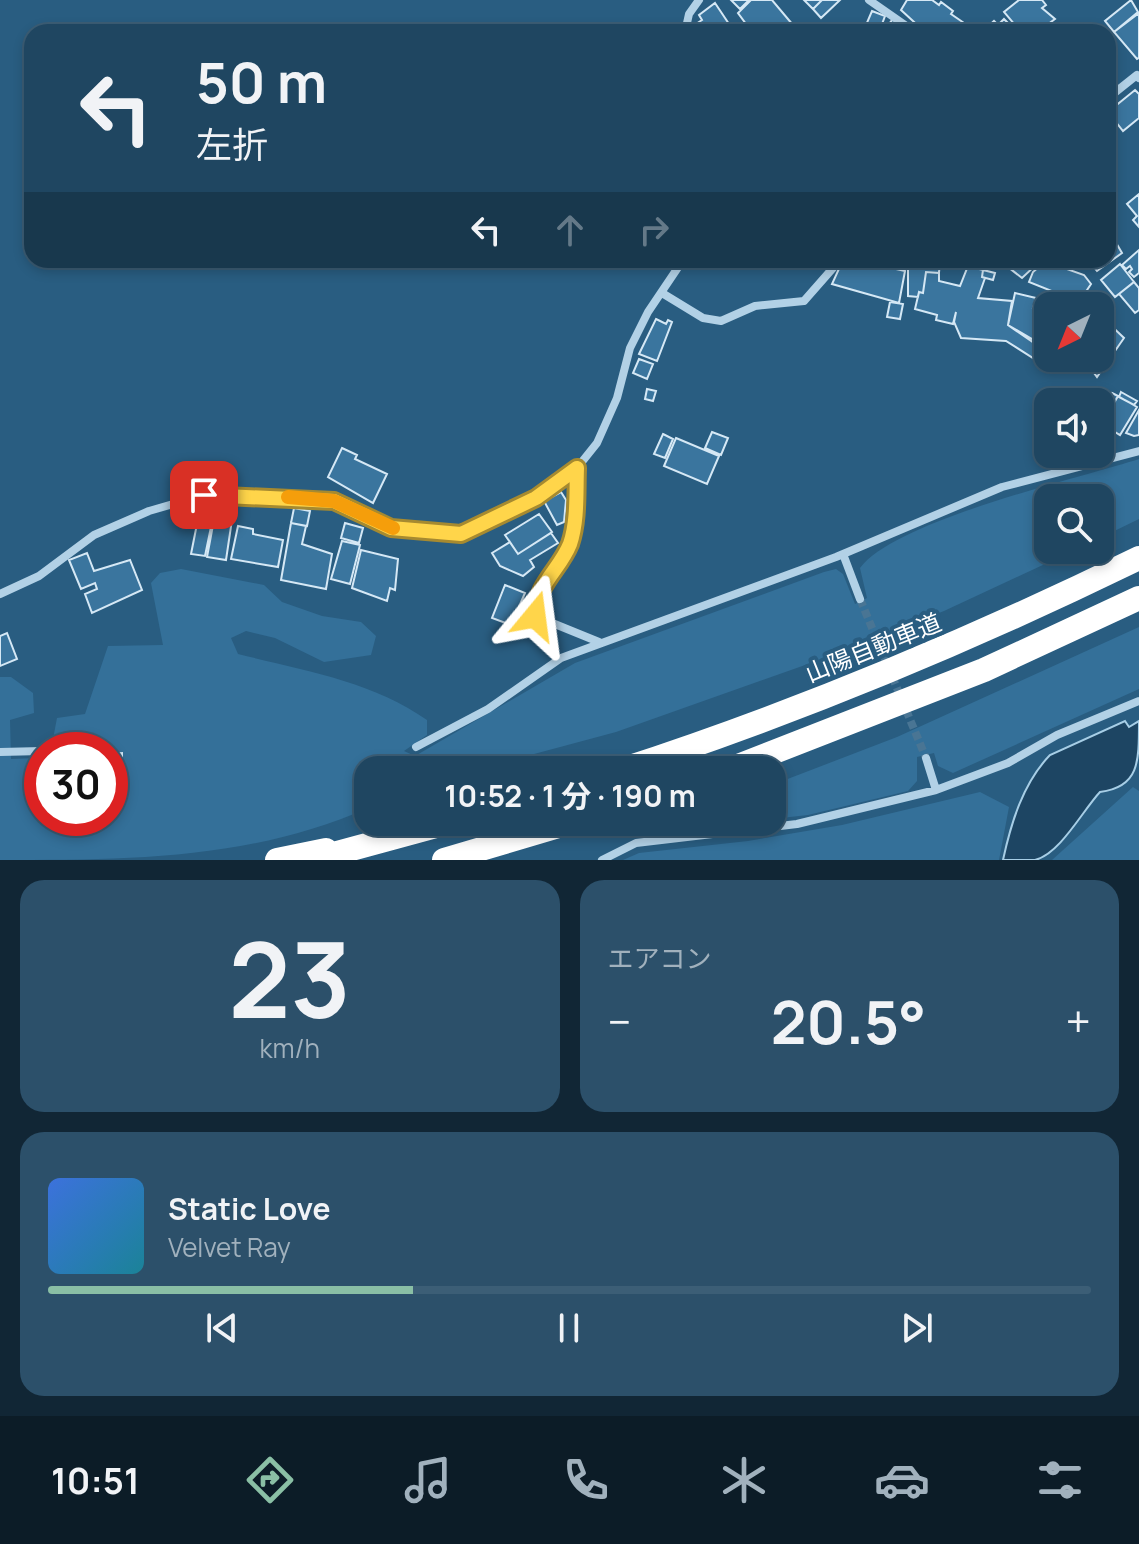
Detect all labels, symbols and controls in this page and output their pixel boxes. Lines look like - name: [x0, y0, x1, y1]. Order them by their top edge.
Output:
- text: 50 m: [196, 43, 327, 120]
- icon: left: [64, 56, 168, 160]
- text: 左折: [196, 120, 268, 169]
- icon: left: [464, 208, 508, 252]
- icon: ahead: [548, 208, 592, 252]
- icon: right: [632, 208, 676, 252]
- north arrow: [1034, 292, 1114, 372]
- map controls: [1034, 292, 1114, 564]
- button: sound: [1034, 388, 1114, 468]
- pin: [170, 461, 238, 529]
- icon: arrive: [182, 473, 226, 517]
- button: search: [1034, 484, 1114, 564]
- position arrow: [493, 574, 577, 658]
- street label: 山陽自動車道: [800, 605, 946, 689]
- speed limit sign: 30: [24, 732, 128, 836]
- text: 10:52 · 1 分 · 190 m: [444, 775, 696, 816]
- text: 23: [229, 907, 351, 1049]
- text: エアコン: [608, 940, 712, 976]
- text: 20.5°: [771, 980, 926, 1062]
- text: −: [608, 991, 631, 1051]
- text: +: [1066, 991, 1091, 1051]
- text: km/h: [260, 1030, 320, 1066]
- text: Static Love: [168, 1188, 331, 1229]
- text: Velvet Ray: [168, 1229, 291, 1265]
- icon: previous: [200, 1306, 244, 1350]
- icon: pause: [547, 1306, 591, 1350]
- icon: next: [895, 1306, 939, 1350]
- icon: directions: [242, 1452, 298, 1508]
- icon: music: [400, 1452, 456, 1508]
- icon: phone: [558, 1452, 614, 1508]
- icon: climate: [716, 1452, 772, 1508]
- icon: car: [874, 1452, 930, 1508]
- icon: filters: [1032, 1452, 1088, 1508]
- text: 10:51: [51, 1456, 140, 1505]

